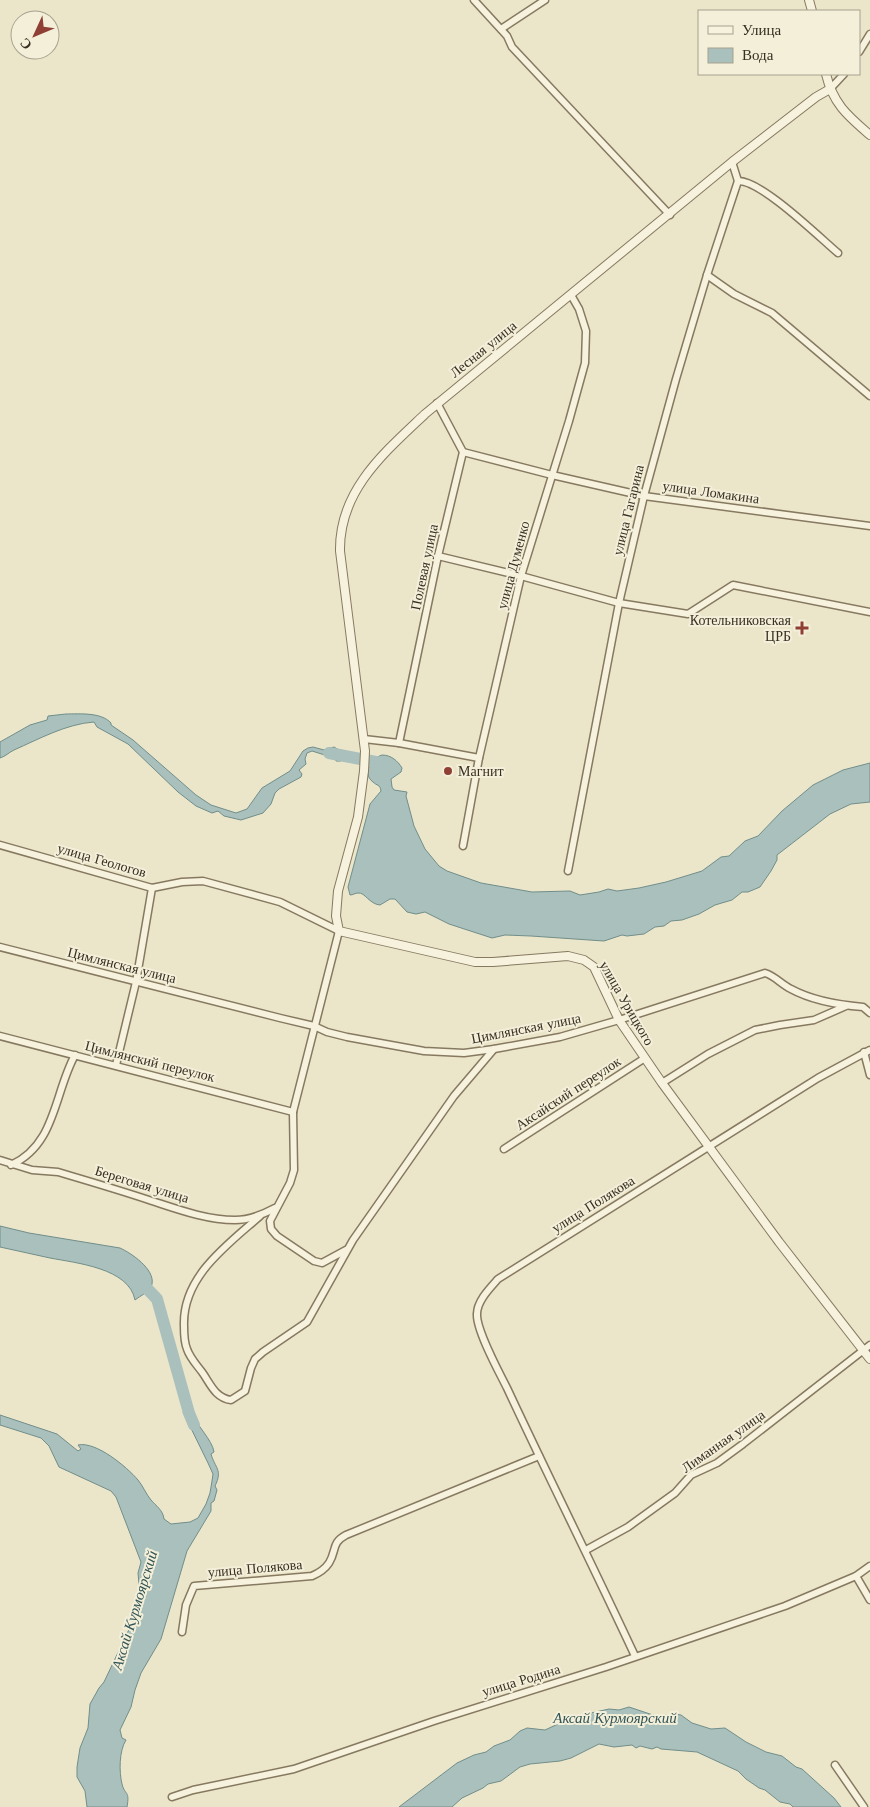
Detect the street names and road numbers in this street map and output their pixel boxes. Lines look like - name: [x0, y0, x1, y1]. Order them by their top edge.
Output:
- street label: Лесная улица: [446, 316, 521, 381]
- street label: улица Гагарина: [608, 462, 648, 557]
- street label: улица Ломакина: [661, 476, 761, 508]
- street label: улица Думенко: [493, 519, 533, 611]
- street label: Полевая улица: [406, 521, 442, 612]
- street label: улица Геологов: [55, 839, 149, 881]
- street label: Цимлянская улица: [66, 943, 179, 987]
- street label: улица Урицкого: [596, 957, 658, 1049]
- street label: Цимлянская улица: [470, 1008, 583, 1047]
- street label: Цимлянский переулок: [83, 1036, 217, 1086]
- street label: Аксайский переулок: [512, 1052, 624, 1134]
- street label: Береговая улица: [93, 1161, 192, 1207]
- street label: улица Полякова: [548, 1171, 639, 1237]
- street label: Лиманная улица: [678, 1405, 769, 1477]
- street label: улица Полякова: [207, 1555, 304, 1581]
- street label: улица Родина: [480, 1659, 563, 1700]

